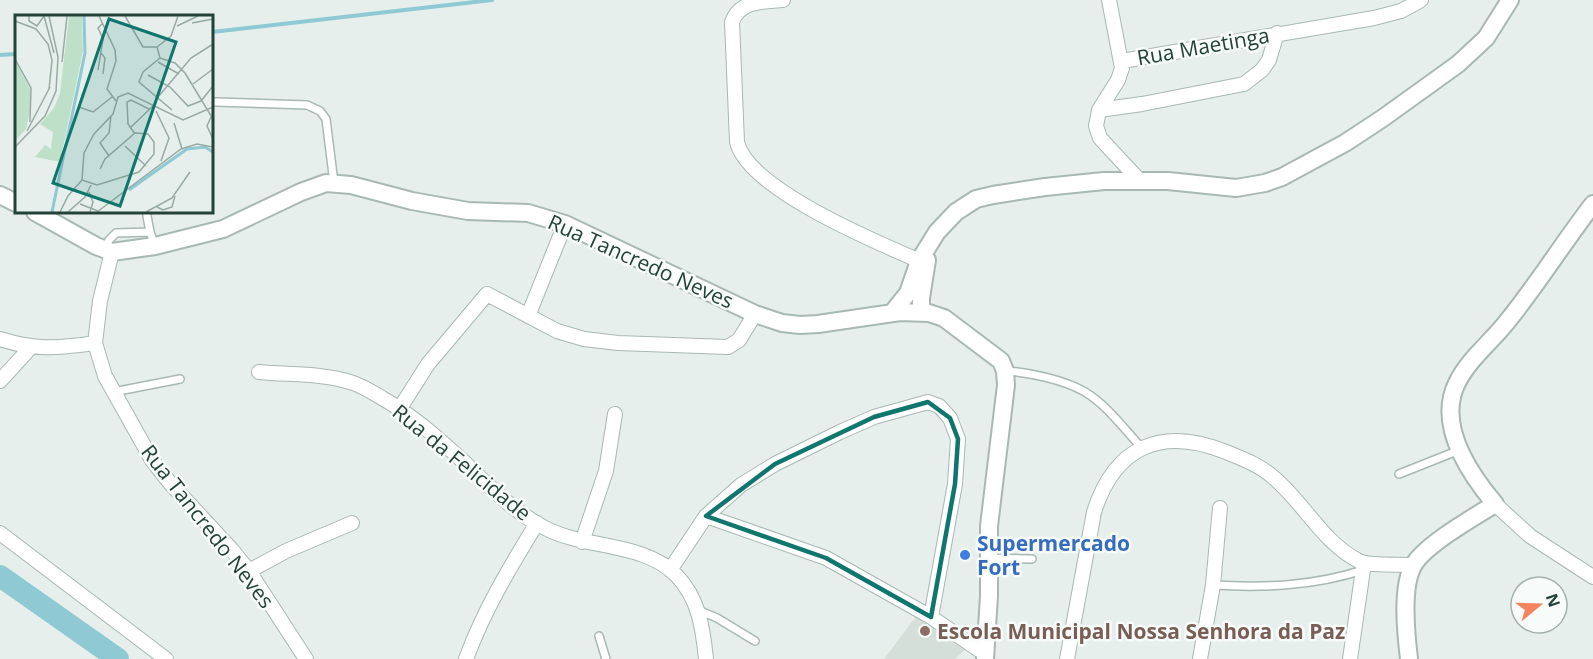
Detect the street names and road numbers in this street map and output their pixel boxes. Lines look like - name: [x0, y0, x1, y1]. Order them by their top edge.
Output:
- street label: Rua Maetinga: [1135, 21, 1271, 71]
- street label: Rua Tancredo Neves: [544, 207, 738, 315]
- street label: Rua da Felicidade: [387, 397, 537, 527]
- street label: Rua Tancredo Neves: [135, 438, 281, 614]

